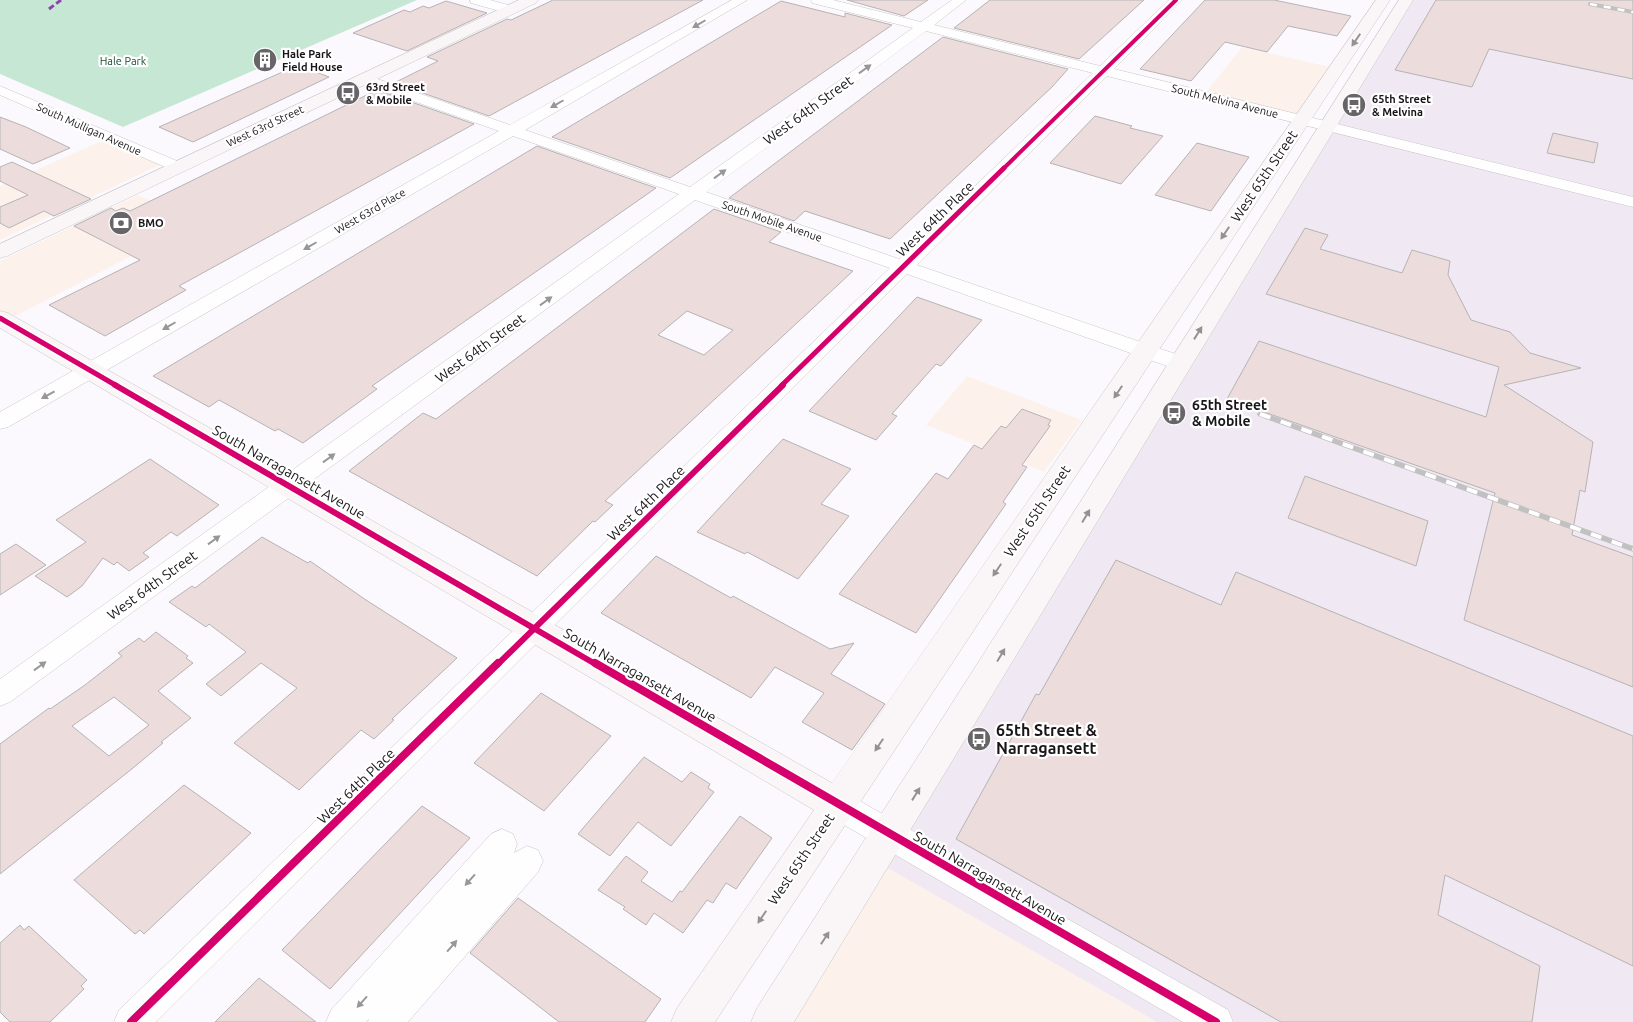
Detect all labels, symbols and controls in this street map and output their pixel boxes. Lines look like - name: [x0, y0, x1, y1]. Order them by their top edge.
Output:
- one-way arrow: [691, 20, 706, 28]
- one-way arrow: [1351, 34, 1361, 47]
- building icon: Hale Park Field House: [252, 47, 278, 73]
- place label: Hale Park Field House: [282, 48, 343, 73]
- park label: Hale Park: [100, 55, 147, 67]
- one-way arrow: [858, 64, 872, 74]
- street label: West 64th Street: [760, 72, 856, 148]
- bus stop icon: 63rd Street & Mobile: [335, 80, 361, 106]
- place label: 63rd Street & Mobile: [366, 81, 425, 106]
- street label: South Melvina Avenue: [1170, 82, 1280, 120]
- bus stop icon: 65th Street & Melvina: [1341, 92, 1367, 118]
- place label: 65th Street & Melvina: [1372, 93, 1431, 118]
- street label: South Mulligan Avenue: [35, 100, 143, 158]
- one-way arrow: [551, 100, 564, 109]
- street label: West 63rd Street: [224, 103, 306, 149]
- street label: West 65th Street: [1227, 127, 1301, 225]
- one-way arrow: [713, 169, 726, 180]
- street label: West 64th Place: [893, 178, 977, 260]
- street label: West 63rd Place: [333, 186, 407, 236]
- street label: South Mobile Avenue: [720, 198, 824, 244]
- bank icon: BMO: [108, 210, 134, 236]
- place label: BMO: [138, 217, 164, 229]
- one-way arrow: [1220, 227, 1230, 240]
- one-way arrow: [303, 241, 316, 250]
- one-way arrow: [539, 296, 552, 306]
- street label: West 64th Street: [432, 310, 528, 386]
- one-way arrow: [162, 322, 175, 331]
- one-way arrow: [1193, 327, 1203, 340]
- one-way arrow: [1113, 385, 1123, 398]
- one-way arrow: [41, 391, 56, 399]
- place label: 65th Street & Mobile: [1192, 397, 1267, 429]
- bus stop icon: 65th Street & Mobile: [1161, 400, 1187, 426]
- street label: South Narragansett Avenue: [210, 422, 368, 522]
- one-way arrow: [322, 453, 336, 463]
- street label: West 64th Place: [604, 462, 688, 544]
- street label: West 65th Street: [1000, 462, 1074, 560]
- one-way arrow: [1081, 510, 1090, 523]
- one-way arrow: [207, 535, 221, 545]
- street label: West 64th Street: [104, 547, 200, 623]
- one-way arrow: [992, 563, 1002, 576]
- street label: South Narragansett Avenue: [561, 625, 719, 725]
- one-way arrow: [997, 649, 1006, 662]
- one-way arrow: [33, 661, 46, 671]
- place label: 65th Street & Narragansett: [996, 721, 1097, 757]
- bus stop icon: 65th Street & Narragansett: [966, 726, 992, 752]
- one-way arrow: [874, 738, 884, 751]
- street label: West 64th Place: [314, 745, 398, 827]
- one-way arrow: [911, 787, 921, 800]
- street label: West 65th Street: [764, 810, 838, 908]
- street label: South Narragansett Avenue: [911, 828, 1069, 928]
- one-way arrow: [464, 874, 476, 886]
- one-way arrow: [757, 911, 766, 924]
- one-way arrow: [820, 931, 829, 945]
- one-way arrow: [446, 941, 458, 953]
- one-way arrow: [356, 995, 367, 1008]

